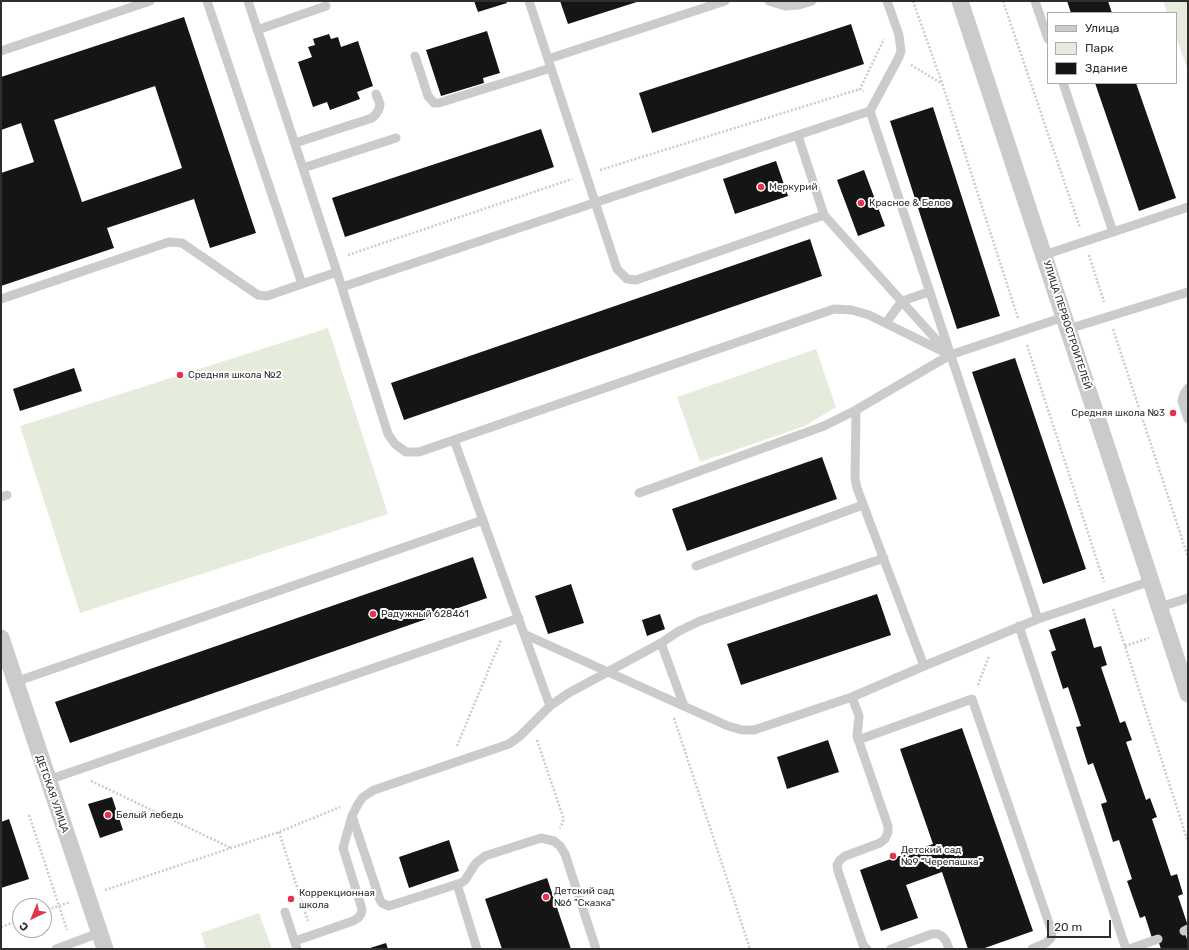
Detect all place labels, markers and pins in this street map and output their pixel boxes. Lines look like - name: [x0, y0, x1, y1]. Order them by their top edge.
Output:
- place label: Меркурий: [769, 181, 817, 193]
- marker: Меркурий: [756, 182, 766, 192]
- place label: Красное & Белое: [869, 197, 951, 209]
- marker: Красное & Белое: [856, 198, 866, 208]
- place label: Средняя школа №2: [188, 369, 282, 381]
- marker: Средняя школа №2: [175, 370, 185, 380]
- place label: Средняя школа №3: [1071, 407, 1165, 419]
- marker: Средняя школа №3: [1168, 408, 1178, 418]
- place label: Радужный 628461: [381, 608, 469, 620]
- marker: Радужный 628461: [368, 609, 378, 619]
- place label: Белый лебедь: [116, 809, 183, 821]
- marker: Белый лебедь: [103, 810, 113, 820]
- place label: Детский сад №9 "Черепашка": [901, 844, 982, 868]
- marker: Детский сад №9 "Черепашка": [888, 851, 898, 861]
- place label: Детский сад №6 "Сказка": [554, 885, 615, 908]
- place label: Коррекционная школа: [299, 887, 375, 910]
- marker: Детский сад №6 "Сказка": [541, 892, 551, 902]
- marker: Коррекционная школа: [286, 894, 296, 904]

